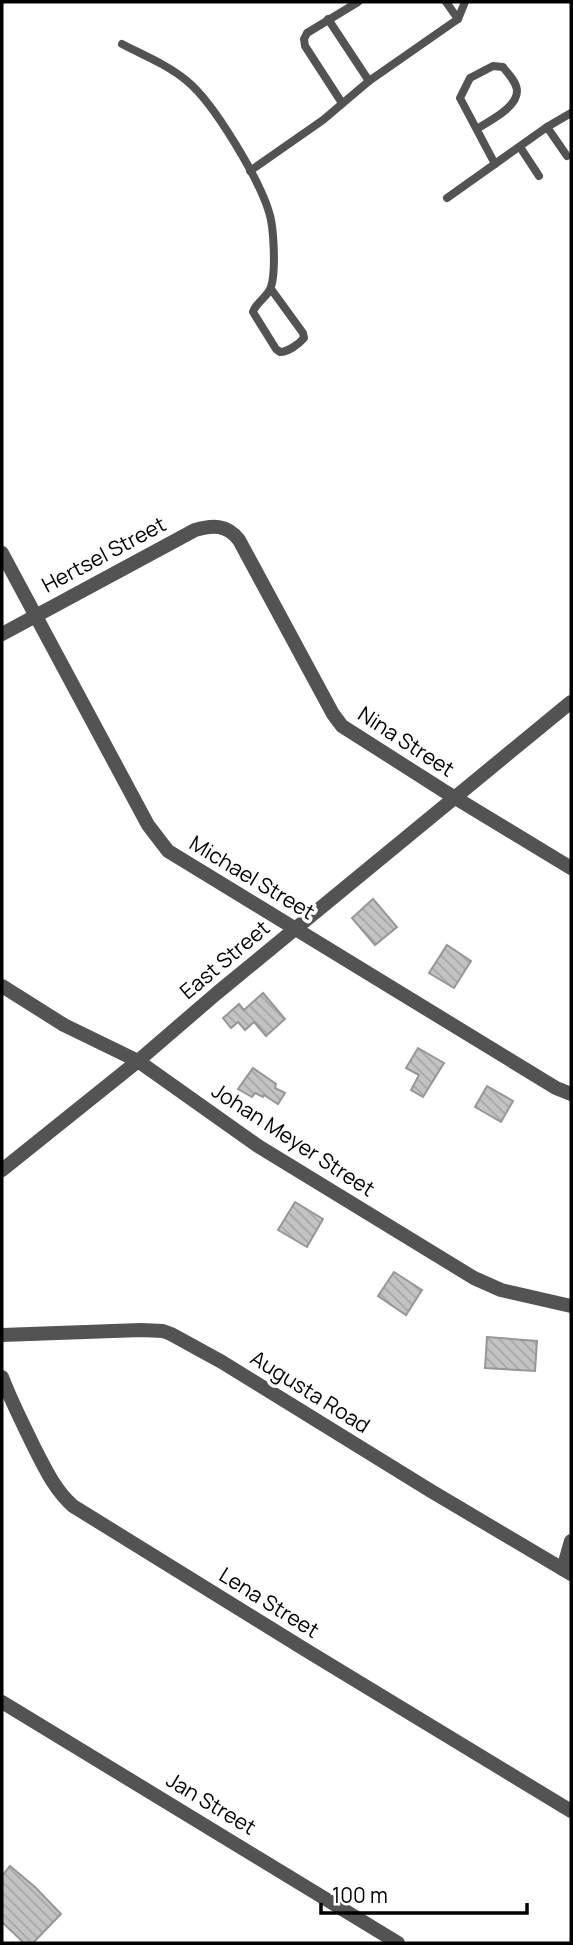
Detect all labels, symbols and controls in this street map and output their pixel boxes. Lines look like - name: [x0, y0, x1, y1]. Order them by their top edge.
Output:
- street label: Hertsel Street: [37, 510, 170, 599]
- street label: Nina Street: [353, 700, 460, 783]
- street label: Michael Street: [185, 829, 320, 926]
- street label: East Street: [174, 913, 275, 1005]
- street label: Johan Meyer Street: [207, 1076, 380, 1202]
- street label: Augusta Road: [246, 1343, 376, 1439]
- street label: Lena Street: [214, 1560, 325, 1644]
- street label: Jan Street: [162, 1765, 261, 1841]
- scale bar: [321, 1871, 528, 1915]
- text: 100 m: [332, 1881, 388, 1909]

